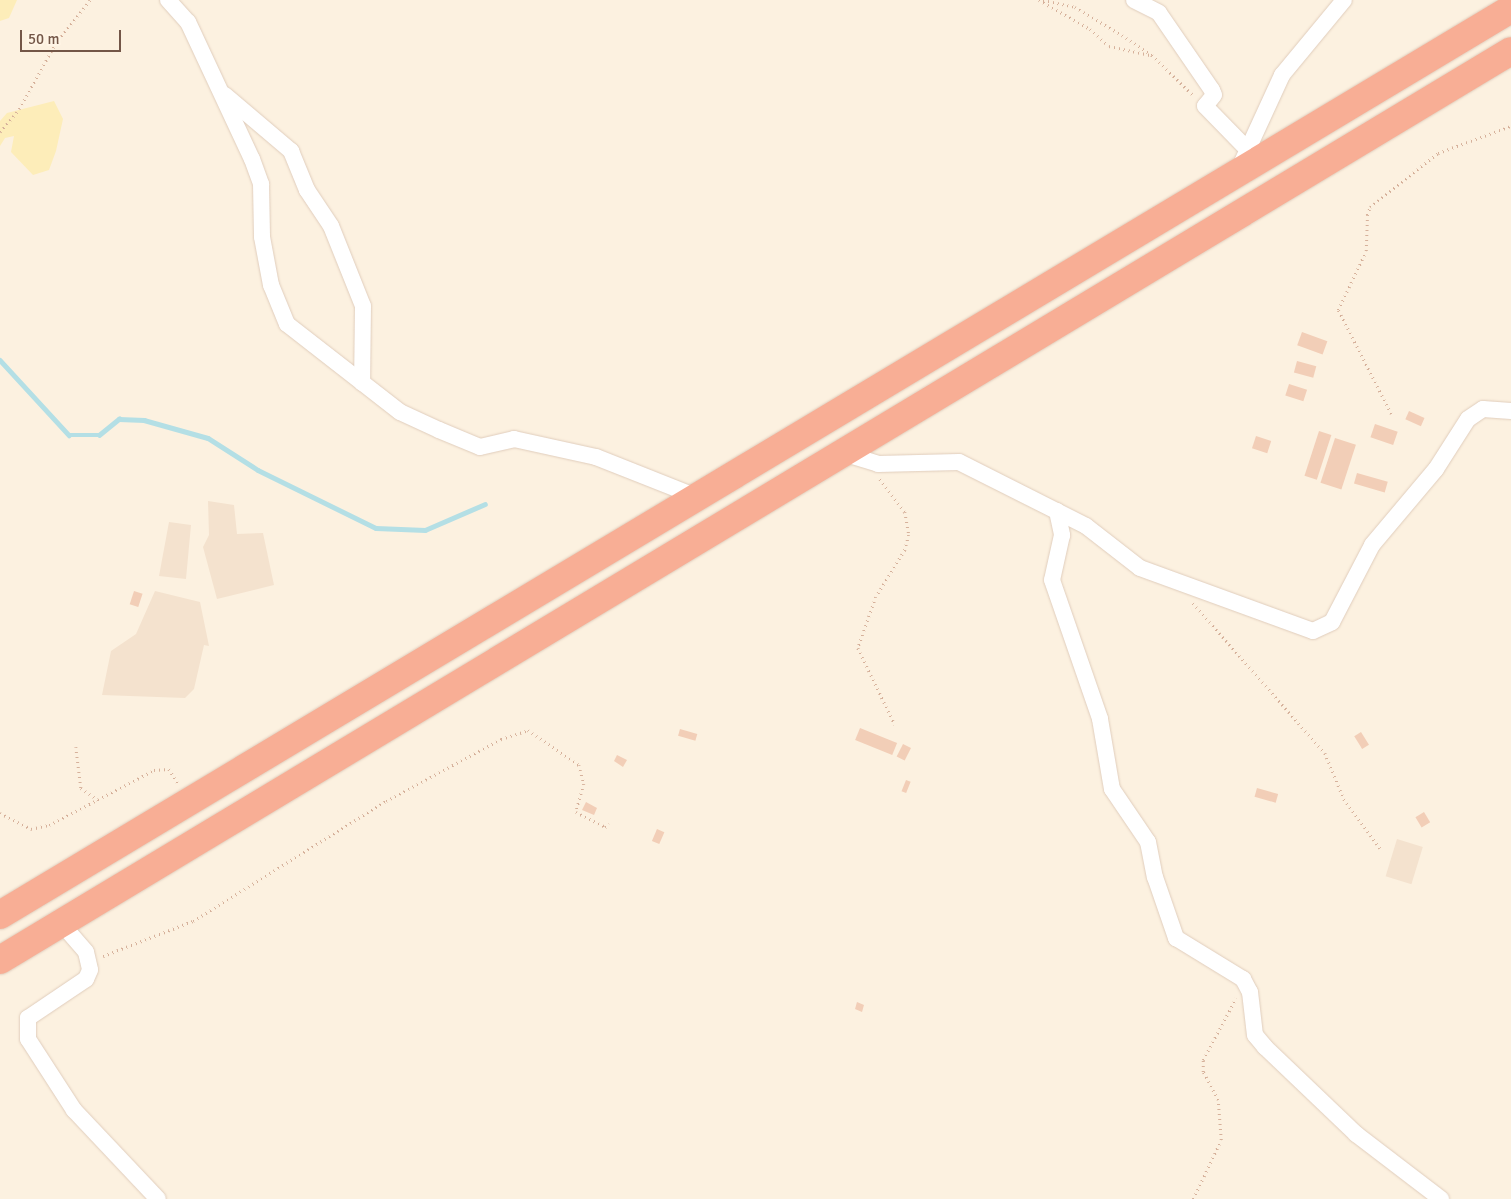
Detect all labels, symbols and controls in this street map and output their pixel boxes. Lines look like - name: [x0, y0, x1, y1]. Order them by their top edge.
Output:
- scale bar: [22, 20, 124, 52]
- text: 50 m: [28, 30, 59, 48]

